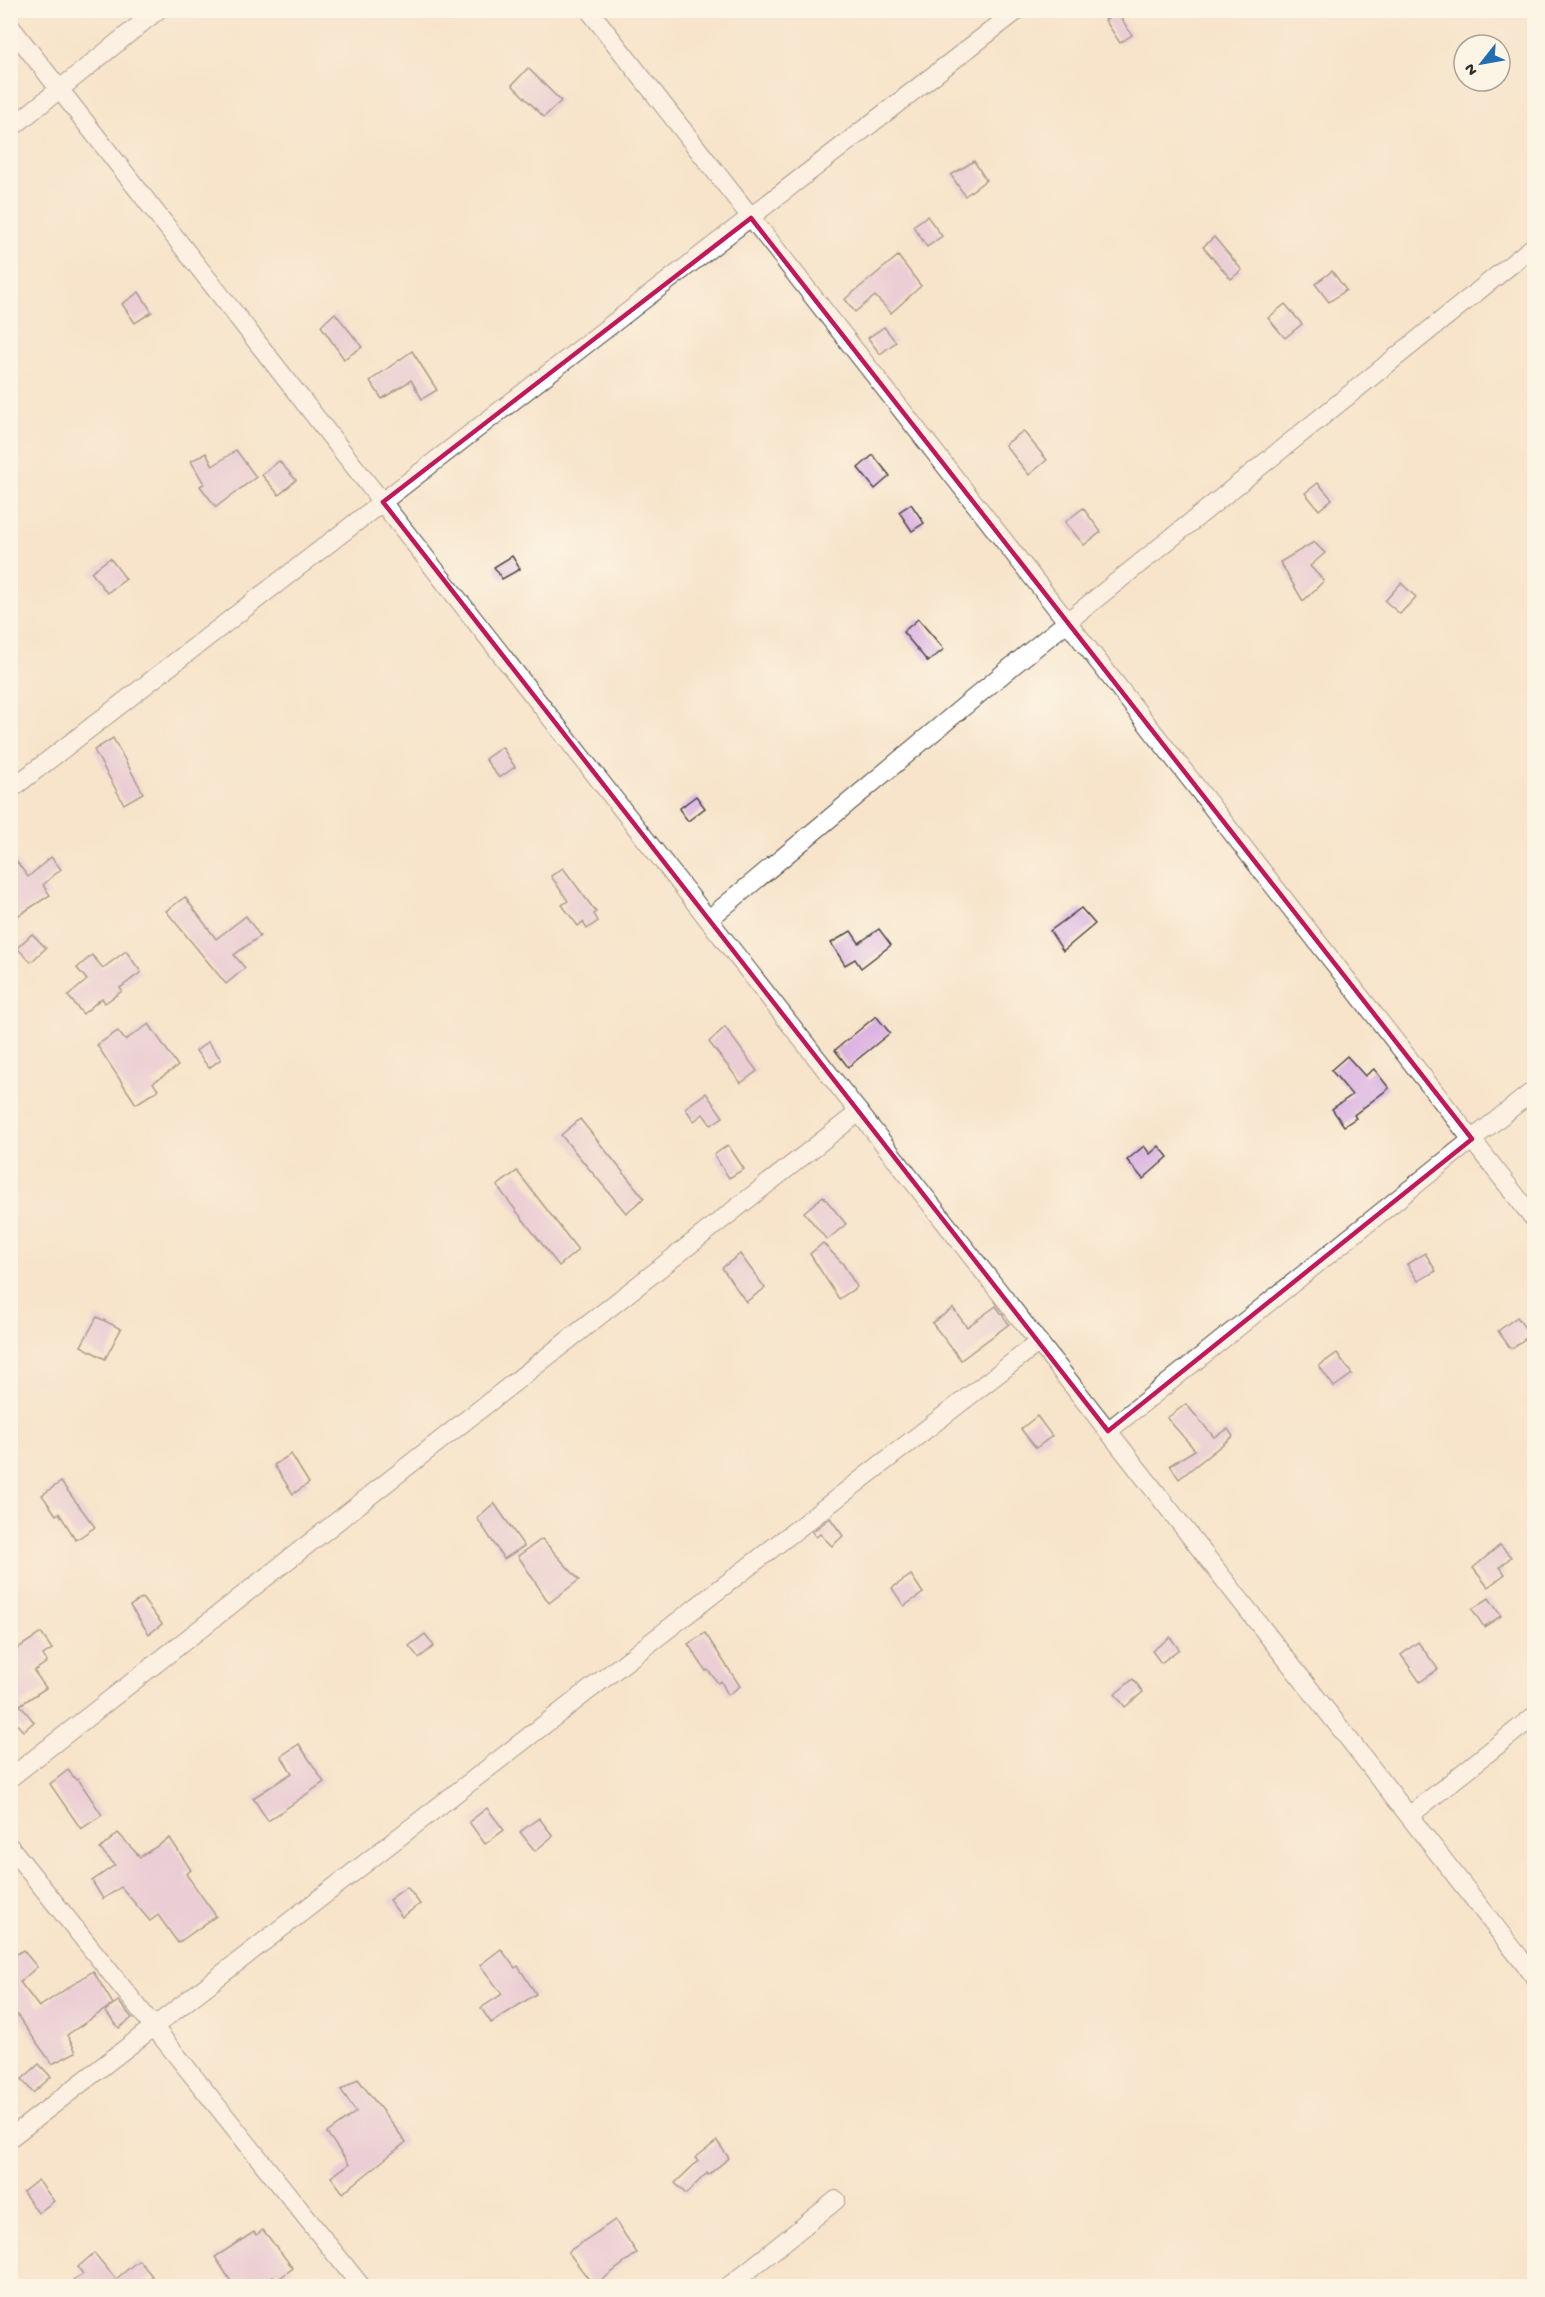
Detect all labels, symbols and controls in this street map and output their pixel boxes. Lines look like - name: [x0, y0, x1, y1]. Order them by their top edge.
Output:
- north arrow: [1452, 33, 1512, 93]
- text: N: [1461, 59, 1483, 78]

